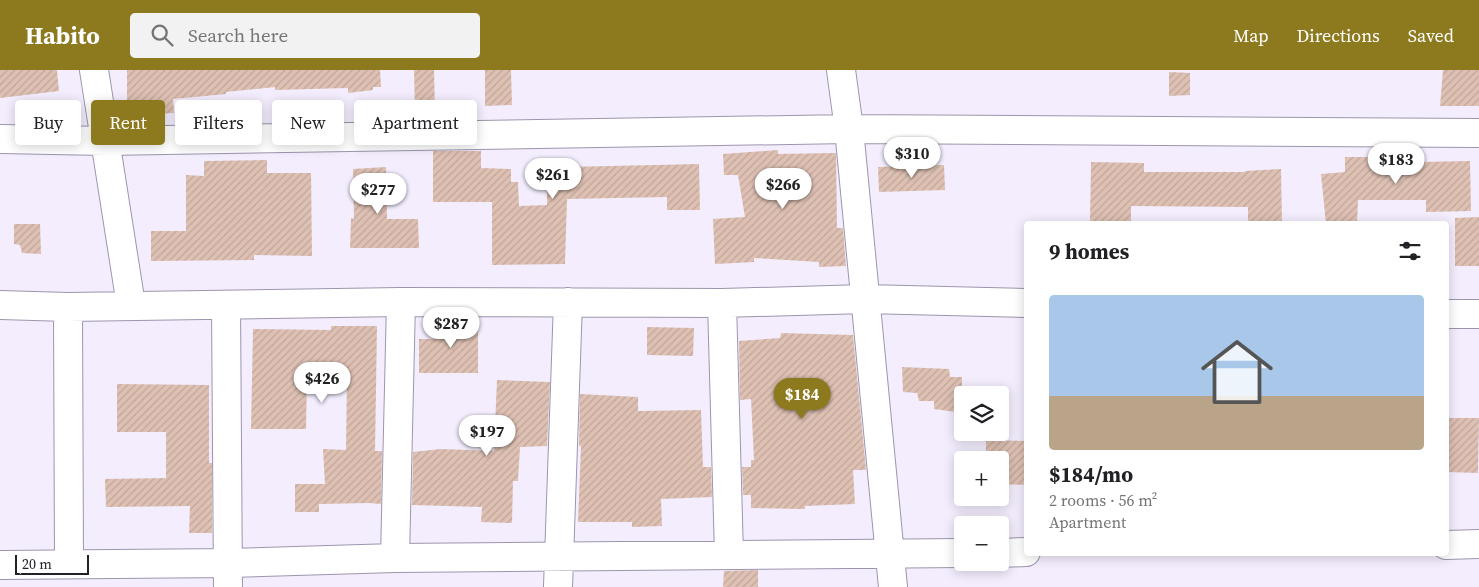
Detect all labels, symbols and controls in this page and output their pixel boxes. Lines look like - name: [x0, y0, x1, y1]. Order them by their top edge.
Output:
- search box: [130, 13, 480, 58]
- text: Habito: [25, 19, 100, 52]
- icon: search: [148, 21, 176, 49]
- text: Search here: [188, 22, 288, 48]
- text: Map: [1233, 23, 1269, 48]
- text: Directions: [1297, 23, 1380, 48]
- text: Saved: [1408, 23, 1454, 48]
- chip: Buy: [15, 100, 81, 145]
- chip: Rent: [91, 100, 165, 145]
- chip: Filters: [175, 100, 262, 145]
- chip: New: [272, 100, 344, 145]
- chip: Apartment: [354, 100, 477, 145]
- pin: $310: [882, 136, 942, 179]
- text: $310: [895, 142, 929, 164]
- pin: $183: [1366, 142, 1426, 185]
- text: $183: [1379, 148, 1413, 170]
- pin: $261: [523, 158, 583, 200]
- text: $261: [536, 163, 570, 185]
- pin: $266: [753, 168, 813, 210]
- pin: $277: [348, 172, 408, 215]
- text: $266: [766, 173, 800, 195]
- text: $277: [361, 178, 395, 200]
- text: 9 homes: [1049, 237, 1129, 266]
- icon: filters: [1396, 237, 1424, 265]
- pin: $287: [421, 306, 481, 349]
- text: $287: [434, 312, 468, 334]
- icon: home: [1192, 327, 1282, 417]
- pin: $426: [292, 362, 352, 404]
- text: $426: [305, 367, 339, 389]
- pin: $184: [772, 378, 832, 420]
- text: $184: [785, 383, 819, 405]
- map controls: [954, 386, 1009, 571]
- button: layers: [954, 386, 1009, 441]
- pin: $197: [457, 414, 517, 457]
- text: $197: [470, 420, 504, 442]
- button: +: [954, 451, 1009, 506]
- text: $184/mo: [1049, 460, 1133, 489]
- text: 2 rooms · 56 m²: [1049, 489, 1157, 511]
- text: Apartment: [1049, 511, 1126, 533]
- button: −: [954, 516, 1009, 571]
- scale bar: [15, 552, 89, 575]
- text: 20 m: [22, 554, 52, 574]

